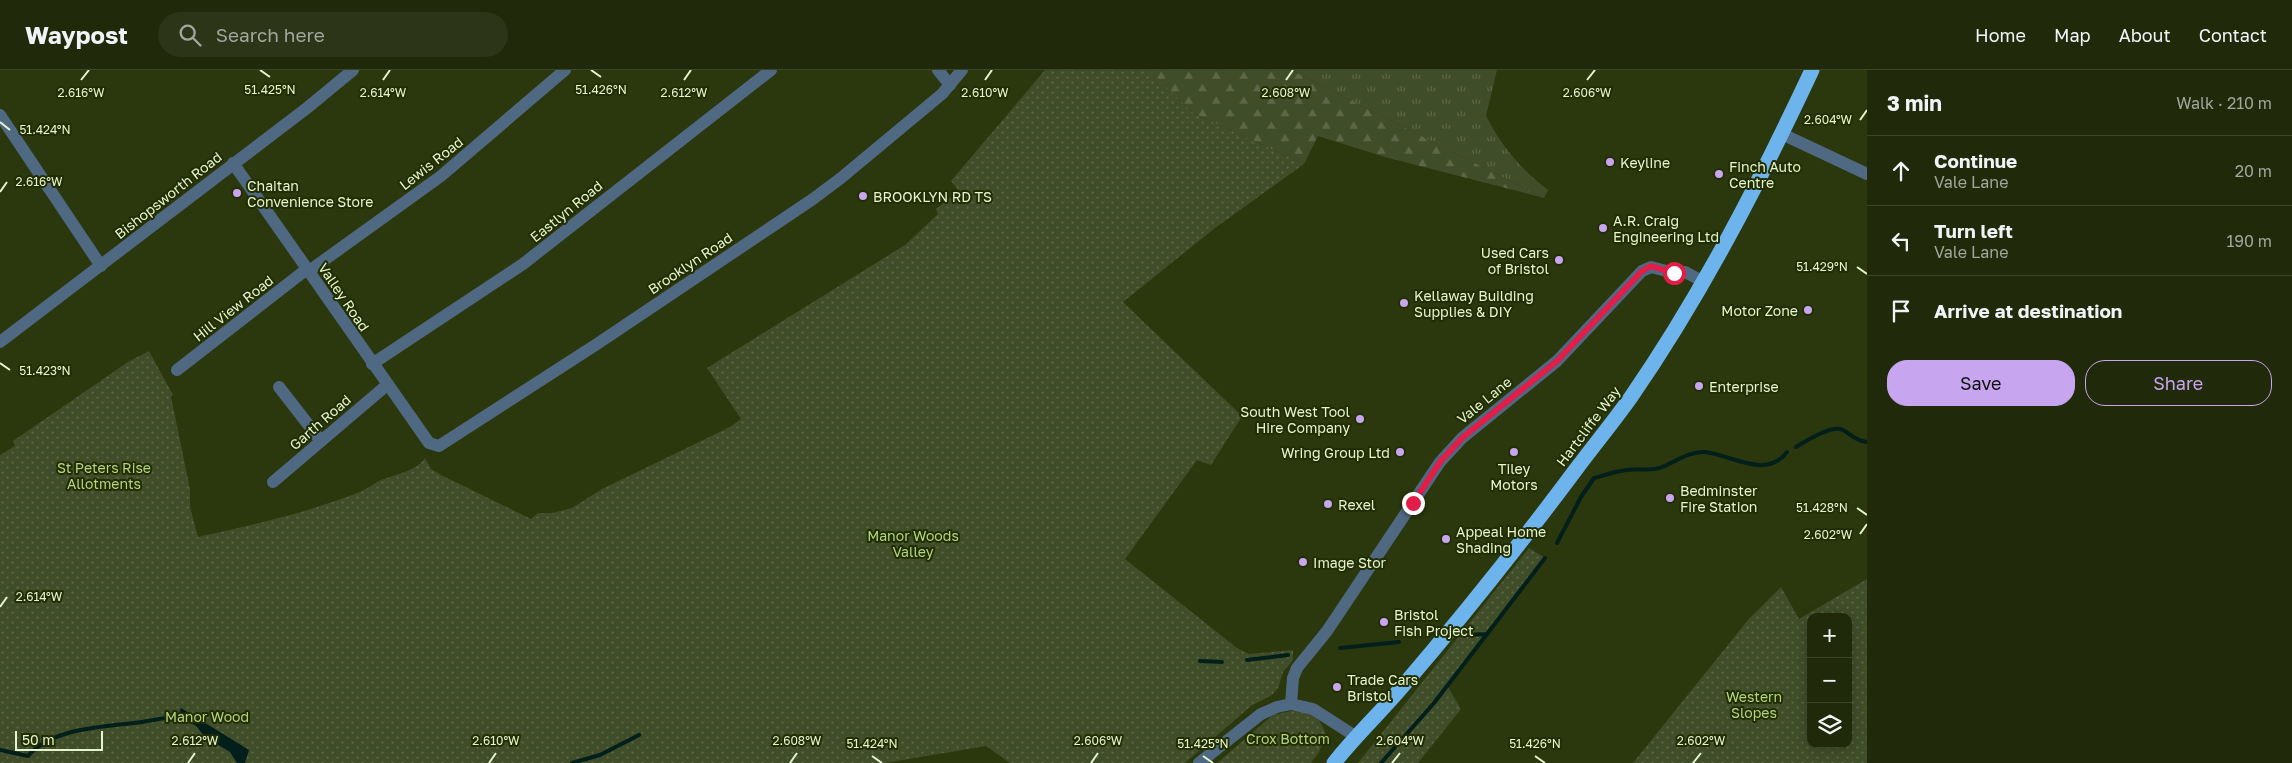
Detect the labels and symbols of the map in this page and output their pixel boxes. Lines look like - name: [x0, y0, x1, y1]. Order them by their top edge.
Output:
- text: 51.425°N: [244, 82, 296, 97]
- text: 51.426°N: [575, 82, 627, 97]
- text: 2.616°W: [57, 85, 105, 100]
- text: 2.614°W: [360, 85, 407, 100]
- text: 2.612°W: [661, 85, 708, 100]
- text: 2.610°W: [961, 85, 1009, 100]
- text: 2.608°W: [1262, 85, 1311, 100]
- text: 2.606°W: [1563, 85, 1612, 100]
- text: 2.604°W: [1804, 112, 1853, 127]
- text: 51.424°N: [19, 122, 71, 137]
- street label: Lewis Road: [396, 133, 466, 193]
- street label: Bishopsworth Road: [111, 148, 225, 242]
- place label: Keyline: [1620, 154, 1670, 171]
- marker: Keyline: [1604, 156, 1616, 168]
- place label: Finch Auto Centre: [1729, 158, 1801, 191]
- marker: Finch Auto Centre: [1713, 168, 1725, 180]
- text: 2.616°W: [15, 174, 63, 189]
- place label: Chaitan Convenience Store: [247, 177, 373, 210]
- street label: Eastlyn Road: [527, 177, 605, 245]
- marker: Chaitan Convenience Store: [231, 187, 243, 199]
- place label: BROOKLYN RD TS: [873, 188, 992, 205]
- marker: BROOKLYN RD TS: [857, 190, 869, 202]
- place label: A.R. Craig Engineering Ltd: [1613, 212, 1719, 245]
- marker: A.R. Craig Engineering Ltd: [1597, 222, 1609, 234]
- street label: Brooklyn Road: [645, 229, 735, 297]
- place label: Used Cars of Bristol: [1481, 244, 1549, 277]
- marker: Used Cars of Bristol: [1553, 254, 1565, 266]
- text: 51.429°N: [1796, 259, 1848, 274]
- street label: Valley Road: [315, 260, 373, 334]
- route start: [1663, 262, 1686, 285]
- street label: Hill View Road: [190, 271, 276, 345]
- place label: Kellaway Building Supplies & DIY: [1414, 287, 1534, 320]
- marker: Kellaway Building Supplies & DIY: [1398, 297, 1410, 309]
- place label: Motor Zone: [1721, 302, 1798, 319]
- marker: Motor Zone: [1802, 304, 1814, 316]
- text: 51.423°N: [19, 363, 71, 378]
- street label: Vale Lane: [1453, 373, 1515, 427]
- place label: Enterprise: [1709, 378, 1779, 395]
- marker: Enterprise: [1693, 380, 1705, 392]
- street label: Hartcliffe Way: [1552, 382, 1624, 469]
- street label: Garth Road: [286, 391, 354, 453]
- place label: South West Tool Hire Company: [1240, 403, 1350, 436]
- marker: South West Tool Hire Company: [1354, 413, 1366, 425]
- place label: Wring Group Ltd: [1281, 444, 1390, 461]
- marker: Wring Group Ltd: [1394, 446, 1406, 458]
- marker: Tiley Motors: [1508, 446, 1520, 458]
- park label: St Peters Rise Allotments: [57, 459, 151, 492]
- place label: Tiley Motors: [1490, 460, 1538, 493]
- place label: Bedminster Fire Station: [1680, 482, 1758, 515]
- route end: [1402, 492, 1425, 515]
- marker: Bedminster Fire Station: [1664, 492, 1676, 504]
- place label: Rexel: [1338, 496, 1375, 513]
- marker: Rexel: [1322, 498, 1334, 510]
- text: 51.428°N: [1796, 500, 1848, 515]
- place label: Appeal Home Shading: [1456, 523, 1546, 556]
- park label: Manor Woods Valley: [867, 527, 959, 560]
- text: 2.602°W: [1804, 527, 1853, 542]
- marker: Appeal Home Shading: [1440, 533, 1452, 545]
- place label: Image Stor: [1313, 554, 1387, 571]
- marker: Image Stor: [1297, 556, 1309, 568]
- text: 2.614°W: [16, 589, 63, 604]
- place label: Bristol Fish Project: [1394, 606, 1474, 639]
- marker: Bristol Fish Project: [1378, 616, 1390, 628]
- place label: Trade Cars Bristol: [1347, 671, 1418, 704]
- marker: Trade Cars Bristol: [1331, 681, 1343, 693]
- park label: Western Slopes: [1726, 688, 1782, 721]
- park label: Manor Wood: [165, 708, 249, 725]
- scale bar: [15, 728, 102, 751]
- park label: Crox Bottom: [1246, 730, 1330, 747]
- text: 2.612°W: [172, 733, 219, 748]
- text: 2.610°W: [472, 733, 520, 748]
- text: 2.608°W: [773, 733, 822, 748]
- text: 2.606°W: [1074, 733, 1123, 748]
- text: 2.604°W: [1376, 733, 1425, 748]
- text: 2.602°W: [1677, 733, 1726, 748]
- text: 51.424°N: [846, 736, 898, 751]
- text: 51.425°N: [1177, 736, 1229, 751]
- text: 51.426°N: [1509, 736, 1561, 751]

